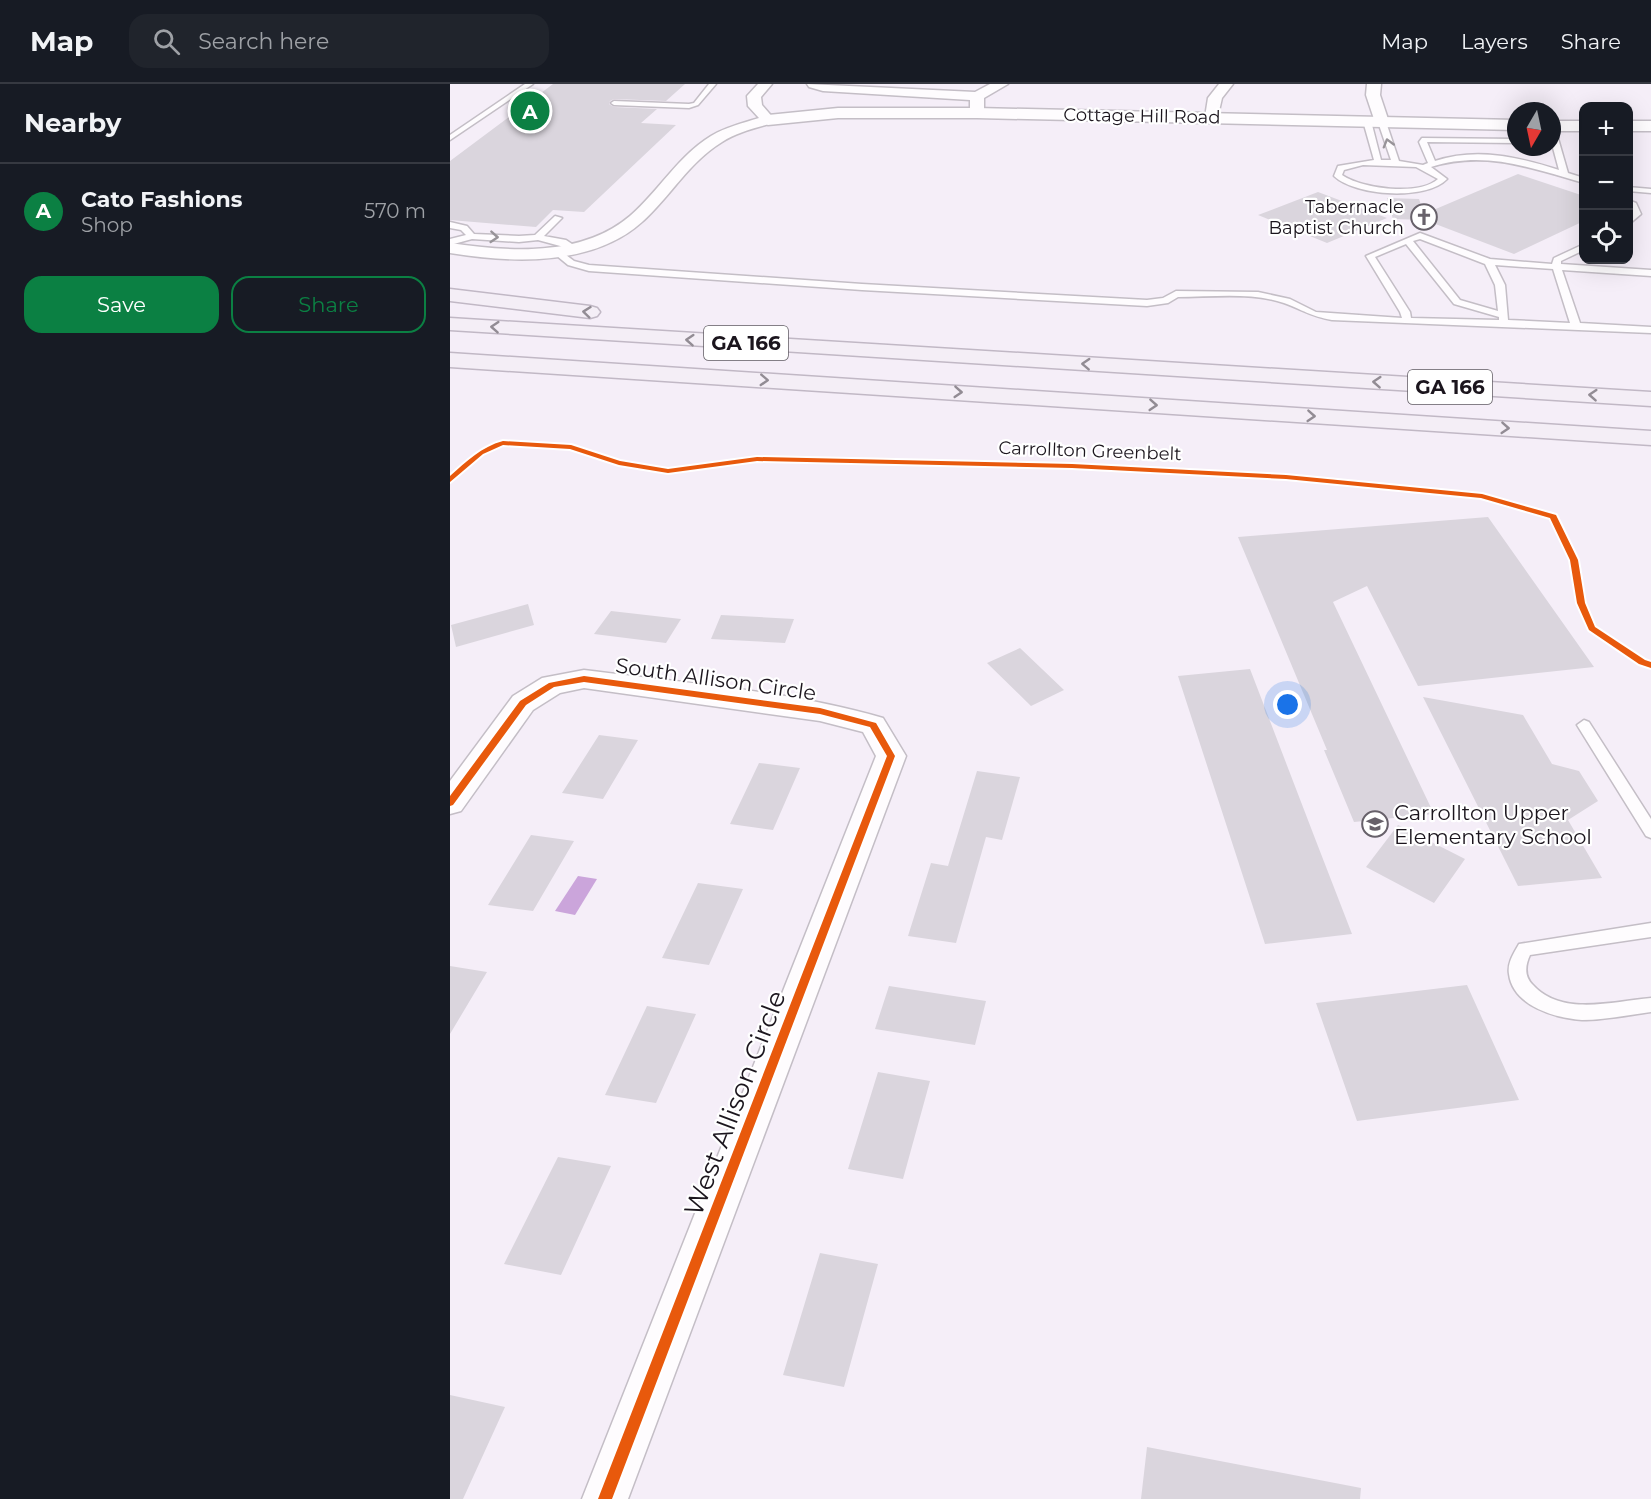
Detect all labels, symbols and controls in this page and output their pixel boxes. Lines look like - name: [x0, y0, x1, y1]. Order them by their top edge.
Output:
- search box: [129, 14, 549, 68]
- text: Map: [30, 24, 93, 58]
- icon: search: [150, 25, 183, 58]
- text: Search here: [198, 28, 329, 55]
- text: Map: [1381, 29, 1428, 54]
- text: Layers: [1461, 29, 1528, 54]
- text: Share: [1561, 29, 1621, 54]
- pin: A: [510, 88, 550, 134]
- north arrow: [1507, 102, 1561, 156]
- map controls: [1579, 102, 1633, 264]
- button: +: [1579, 102, 1633, 156]
- street label: Cottage Hill Road: [1063, 104, 1221, 128]
- text: Nearby: [24, 107, 121, 139]
- one-way arrow: [1383, 138, 1395, 149]
- button: −: [1579, 156, 1633, 210]
- text: Cato Fashions: [81, 186, 242, 213]
- place label: Tabernacle Baptist Church: [1268, 196, 1404, 239]
- text: A: [36, 199, 51, 223]
- text: 570 m: [364, 199, 426, 223]
- church icon: Tabernacle Baptist Church: [1409, 202, 1439, 232]
- button: locate: [1579, 210, 1633, 264]
- text: Shop: [81, 213, 133, 237]
- one-way arrow: [489, 230, 498, 243]
- button: Save: [24, 276, 219, 333]
- button: Share: [231, 276, 426, 333]
- one-way arrow: [583, 306, 592, 319]
- one-way arrow: [491, 321, 500, 334]
- road number: GA 166: [704, 326, 788, 360]
- one-way arrow: [685, 333, 694, 346]
- one-way arrow: [1081, 358, 1090, 371]
- road number: GA 166: [1408, 370, 1492, 404]
- one-way arrow: [759, 373, 768, 386]
- one-way arrow: [1372, 376, 1381, 389]
- one-way arrow: [954, 385, 963, 398]
- one-way arrow: [1588, 389, 1597, 402]
- one-way arrow: [1148, 398, 1157, 411]
- one-way arrow: [1306, 409, 1315, 422]
- one-way arrow: [1501, 421, 1510, 434]
- street label: Carrollton Greenbelt: [998, 437, 1182, 465]
- street label: South Allison Circle: [614, 653, 818, 705]
- your location: [1273, 690, 1302, 719]
- place label: Carrollton Upper Elementary School: [1394, 800, 1592, 849]
- school or university icon: Carrollton Upper Elementary School: [1360, 809, 1390, 839]
- street label: West Allison Circle: [677, 986, 793, 1220]

